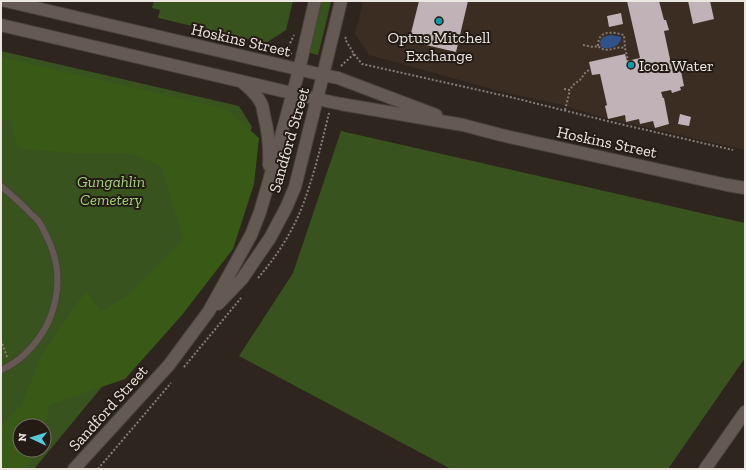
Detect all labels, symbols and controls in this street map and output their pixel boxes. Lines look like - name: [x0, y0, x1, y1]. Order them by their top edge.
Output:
- marker: Optus Mitchell Exchange: [434, 16, 444, 26]
- street label: Hoskins Street: [189, 19, 293, 61]
- place label: Optus Mitchell Exchange: [388, 28, 490, 65]
- place label: Icon Water: [639, 56, 714, 75]
- marker: Icon Water: [626, 60, 636, 70]
- street label: Sandford Street: [265, 85, 313, 195]
- street label: Hoskins Street: [555, 122, 659, 162]
- park label: Gungahlin Cemetery: [77, 172, 145, 209]
- street label: Sandford Street: [65, 361, 151, 455]
- north arrow: [12, 418, 52, 458]
- text: N: [16, 432, 29, 442]

